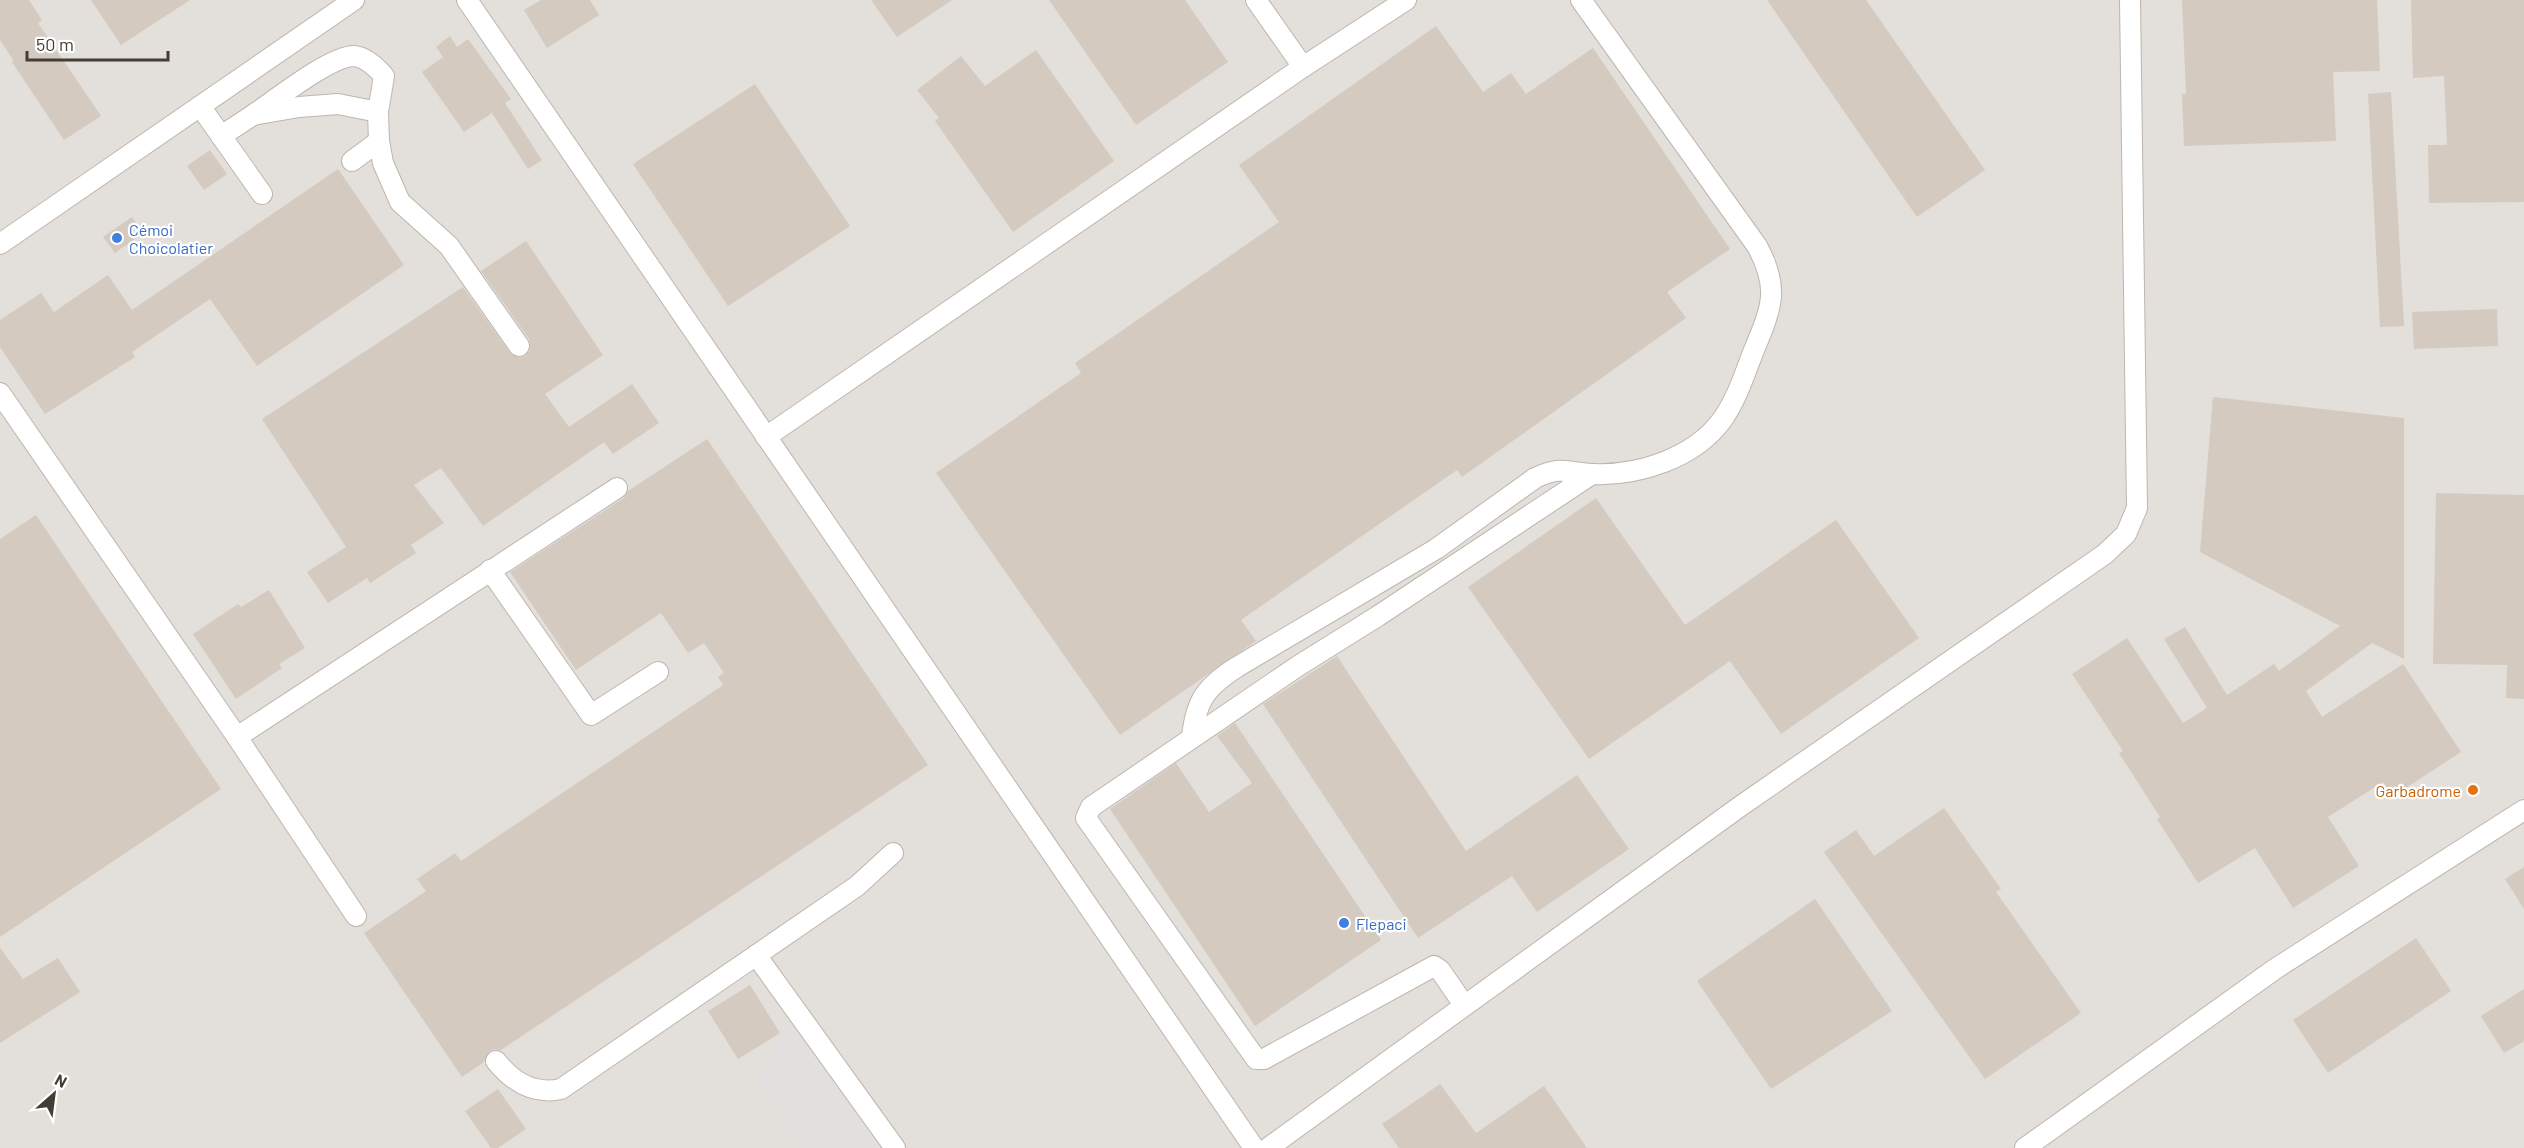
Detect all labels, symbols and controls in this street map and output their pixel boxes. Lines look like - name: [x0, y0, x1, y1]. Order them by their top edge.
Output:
- scale bar: [27, 24, 168, 62]
- text: 50 m: [36, 33, 74, 55]
- place label: Cémoi Choicolatier: [129, 220, 213, 257]
- marker: Cémoi Choicolatier: [110, 231, 124, 245]
- place label: Garbadrome: [2376, 781, 2461, 800]
- marker: Garbadrome: [2466, 783, 2480, 797]
- place label: Flepaci: [1356, 914, 1407, 933]
- marker: Flepaci: [1337, 916, 1351, 930]
- north arrow: [24, 1064, 84, 1124]
- text: N: [52, 1069, 70, 1091]

